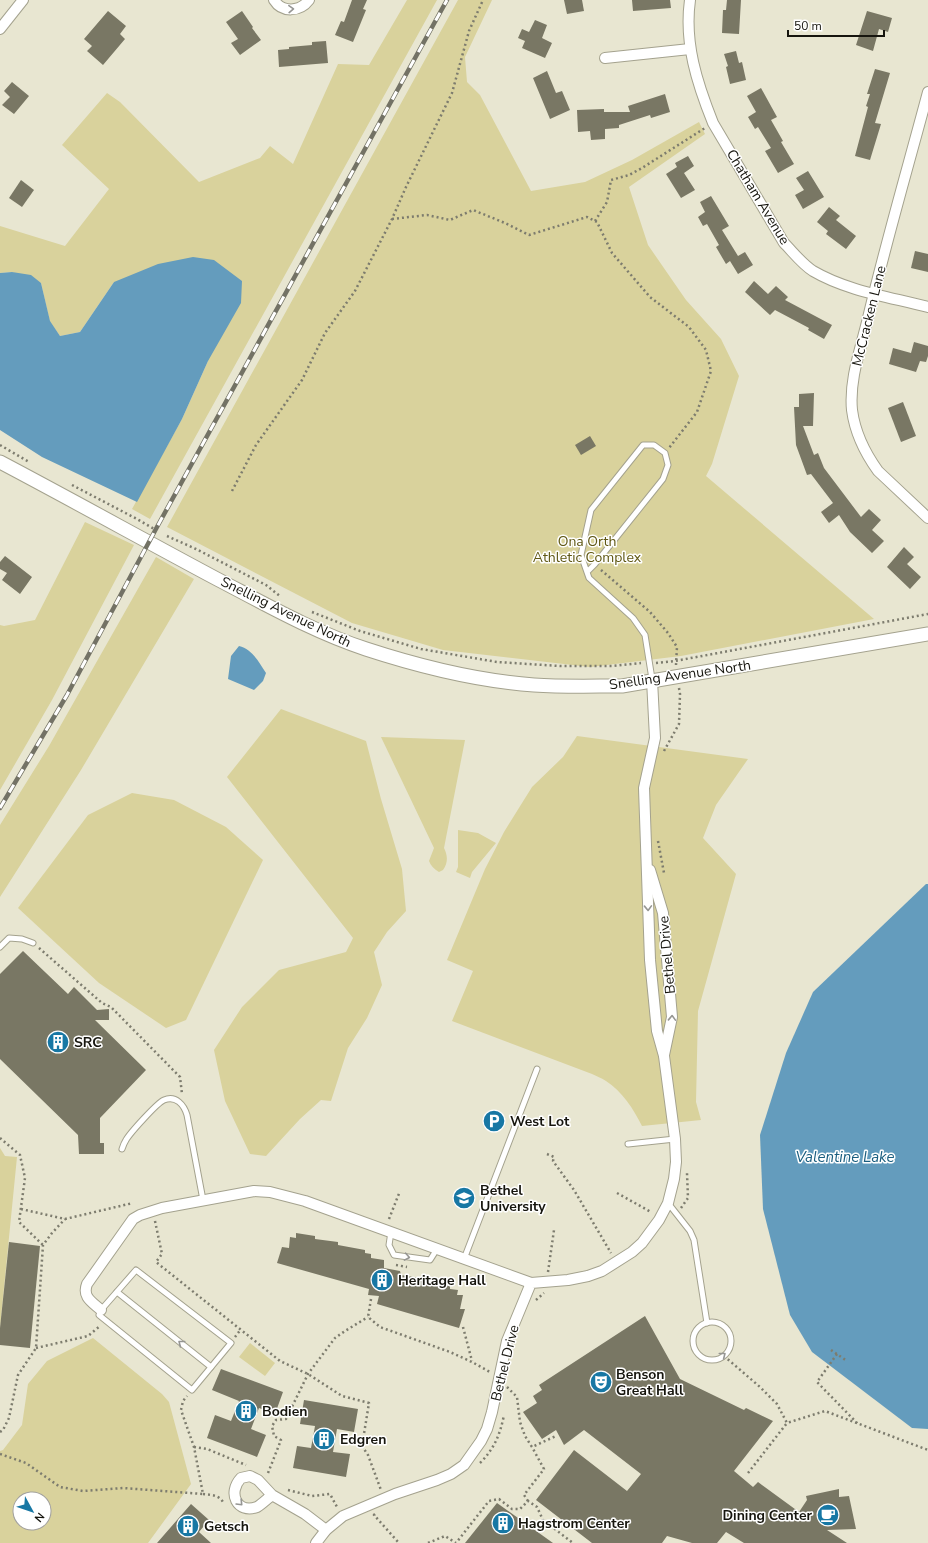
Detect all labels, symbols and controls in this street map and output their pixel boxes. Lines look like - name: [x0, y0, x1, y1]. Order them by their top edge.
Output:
- one-way arrow: [288, 4, 294, 13]
- scale bar: [788, 12, 884, 38]
- text: 50 m: [794, 18, 822, 34]
- street label: Chatham Avenue: [722, 146, 794, 248]
- street label: McCracken Lane: [847, 264, 891, 368]
- park label: Ona Orth Athletic Complex: [533, 532, 642, 567]
- street label: Snelling Avenue North: [218, 572, 354, 652]
- street label: Snelling Avenue North: [608, 656, 752, 694]
- one-way arrow: [644, 905, 653, 911]
- street label: Bethel Drive: [654, 915, 680, 995]
- one-way arrow: [667, 1015, 676, 1021]
- building icon: SRC: [45, 1029, 71, 1055]
- place label: SRC: [74, 1033, 102, 1052]
- parking icon: West Lot: [481, 1108, 507, 1134]
- place label: West Lot: [510, 1112, 570, 1131]
- water label: Valentine Lake: [796, 1147, 894, 1167]
- place label: Bethel University: [480, 1181, 546, 1216]
- school or university icon: Bethel University: [451, 1185, 477, 1211]
- one-way arrow: [404, 1252, 410, 1261]
- building icon: Heritage Hall: [369, 1267, 395, 1293]
- place label: Heritage Hall: [398, 1271, 486, 1290]
- street label: Bethel Drive: [486, 1323, 524, 1403]
- one-way arrow: [178, 1340, 185, 1347]
- one-way arrow: [718, 1353, 726, 1360]
- place label: Benson Great Hall: [616, 1365, 684, 1400]
- theatre icon: Benson Great Hall: [588, 1369, 614, 1395]
- building icon: Bodien: [233, 1398, 259, 1424]
- place label: Bodien: [262, 1402, 307, 1421]
- building icon: Edgren: [311, 1426, 337, 1452]
- place label: Edgren: [340, 1430, 386, 1449]
- north arrow: [12, 1491, 52, 1531]
- one-way arrow: [235, 1498, 243, 1506]
- cafe icon: Dining Center: [815, 1502, 841, 1528]
- place label: Dining Center: [722, 1506, 813, 1525]
- text: N: [31, 1509, 48, 1525]
- building icon: Hagstrom Center: [490, 1510, 516, 1536]
- building icon: Getsch: [175, 1513, 201, 1539]
- place label: Hagstrom Center: [518, 1514, 630, 1533]
- place label: Getsch: [204, 1517, 249, 1536]

